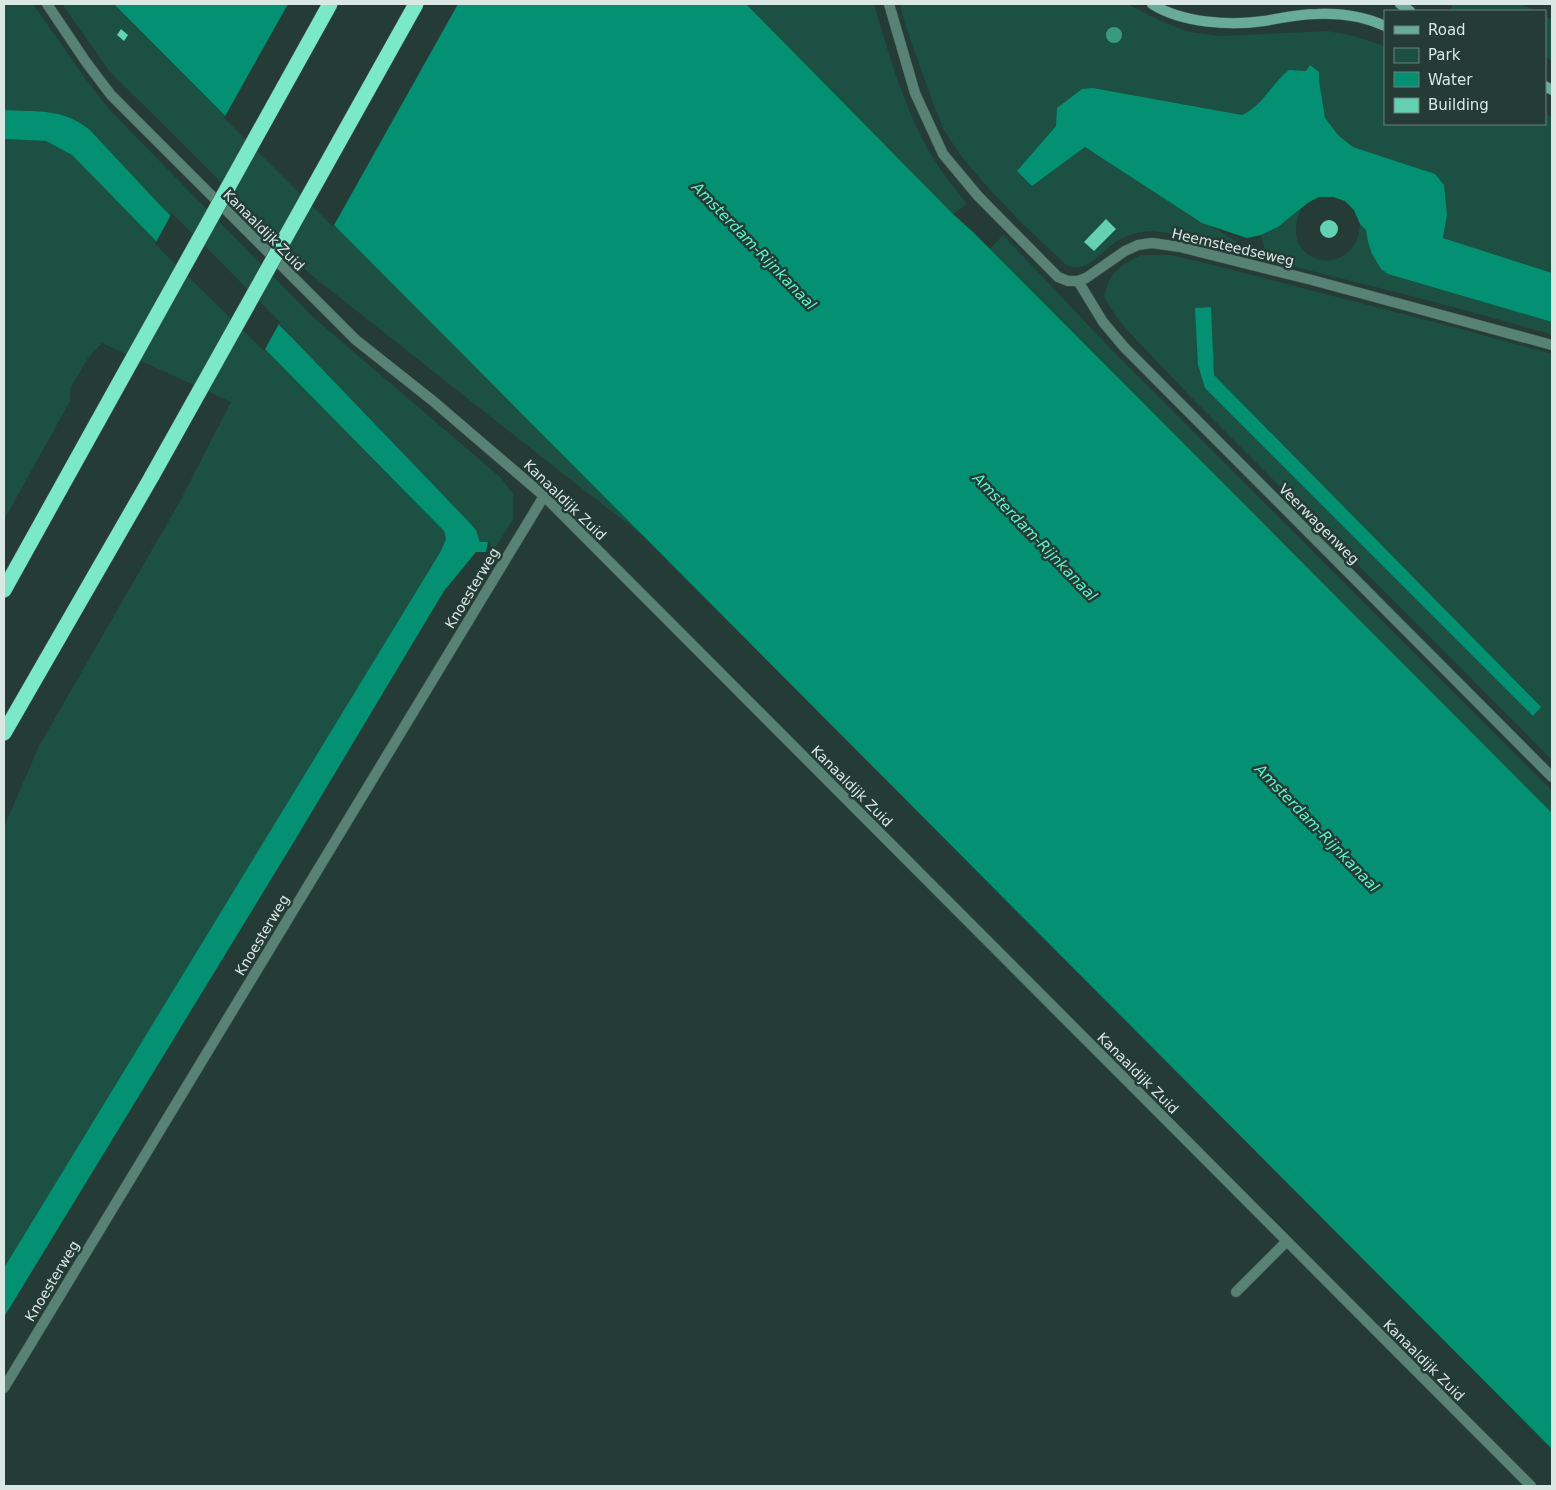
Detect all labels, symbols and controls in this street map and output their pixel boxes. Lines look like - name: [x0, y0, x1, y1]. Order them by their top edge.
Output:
- legend: [1384, 10, 1546, 125]
- text: Road: [1428, 21, 1466, 39]
- text: Park: [1428, 46, 1461, 64]
- text: Water: [1428, 71, 1473, 89]
- text: Building: [1428, 96, 1489, 114]
- water label: Amsterdam-Rijnkanaal: [687, 178, 820, 314]
- street label: Kanaaldijk Zuid: [220, 186, 308, 274]
- street label: Heemsteedseweg: [1170, 225, 1296, 269]
- street label: Kanaaldijk Zuid: [521, 457, 609, 543]
- water label: Amsterdam-Rijnkanaal: [968, 469, 1101, 605]
- street label: Veerwagenweg: [1276, 481, 1362, 567]
- street label: Knoesterweg: [442, 545, 502, 631]
- street label: Kanaaldijk Zuid: [808, 742, 896, 830]
- water label: Amsterdam-Rijnkanaal: [1250, 760, 1383, 896]
- street label: Knoesterweg: [232, 892, 292, 978]
- street label: Kanaaldijk Zuid: [1094, 1029, 1182, 1117]
- street label: Knoesterweg: [22, 1238, 82, 1324]
- street label: Kanaaldijk Zuid: [1380, 1316, 1468, 1404]

